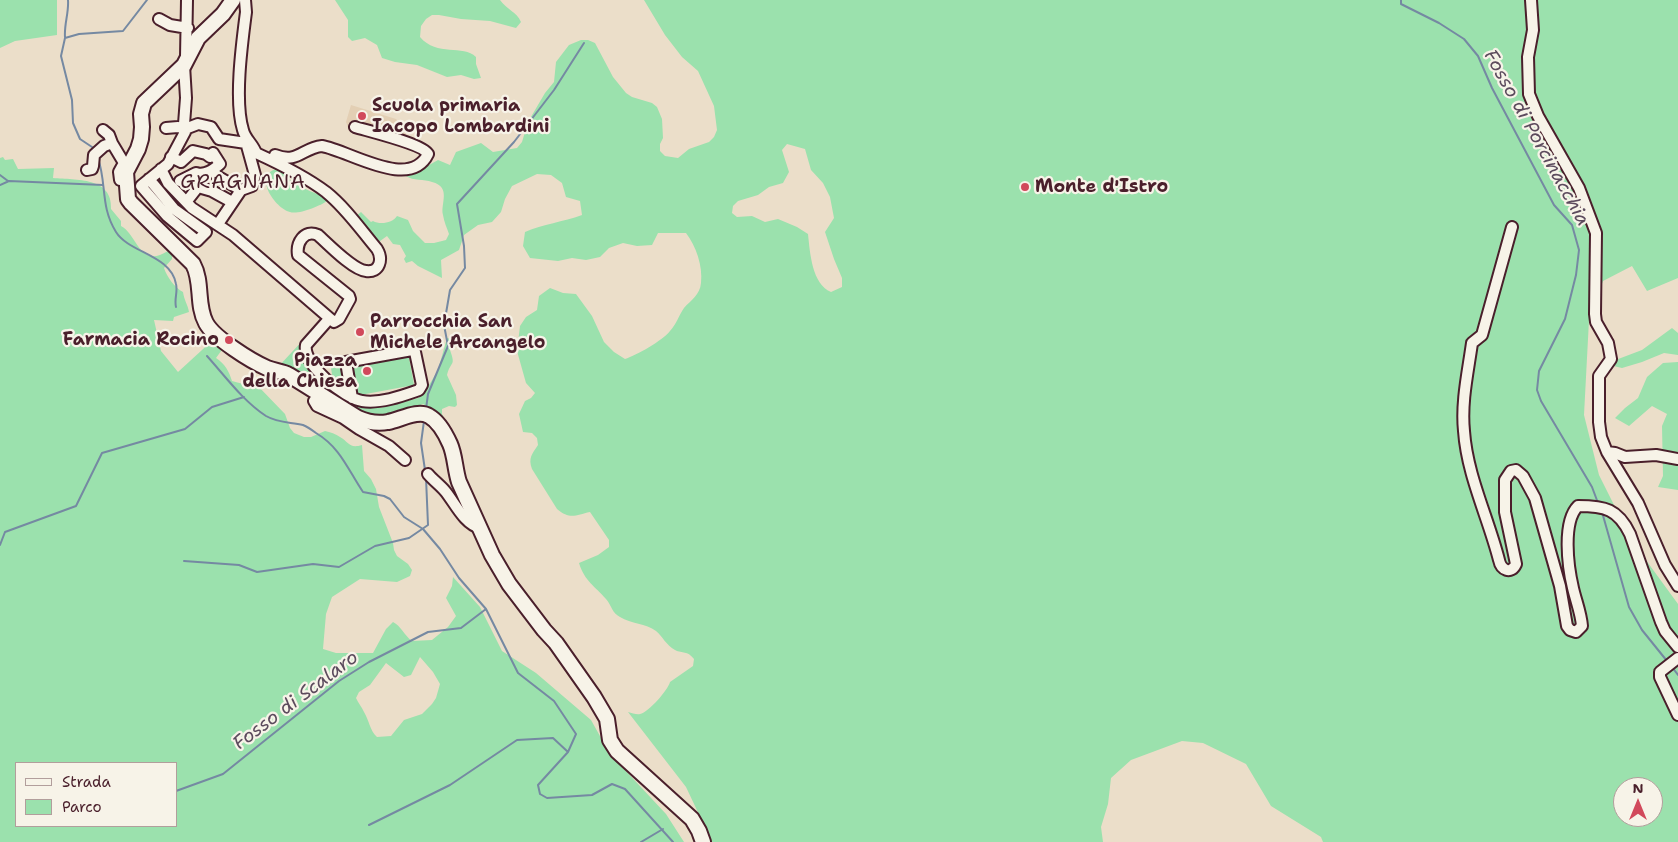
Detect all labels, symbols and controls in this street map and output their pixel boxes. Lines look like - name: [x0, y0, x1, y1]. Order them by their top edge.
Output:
- water label: Fosso di Porcinacchia: [1478, 46, 1594, 230]
- place label: Scuola primaria Iacopo Lombardini: [372, 95, 550, 138]
- marker: Scuola primaria Iacopo Lombardini: [356, 110, 368, 122]
- district label: GRAGNANA: [179, 171, 307, 195]
- place label: Monte d'Istro: [1035, 176, 1168, 198]
- marker: Monte d'Istro: [1019, 181, 1031, 193]
- place label: Parrocchia San Michele Arcangelo: [370, 311, 545, 354]
- marker: Parrocchia San Michele Arcangelo: [354, 326, 366, 338]
- place label: Farmacia Rocino: [63, 329, 219, 351]
- marker: Farmacia Rocino: [223, 334, 235, 346]
- place label: Piazza della Chiesa: [243, 350, 357, 392]
- marker: Piazza della Chiesa: [361, 365, 373, 377]
- water label: Fosso di Scalaro: [229, 647, 363, 755]
- legend: [15, 762, 178, 827]
- text: Strada: [62, 772, 111, 792]
- north arrow: [1613, 777, 1663, 827]
- text: N: [1632, 779, 1644, 797]
- text: Parco: [62, 797, 102, 817]

